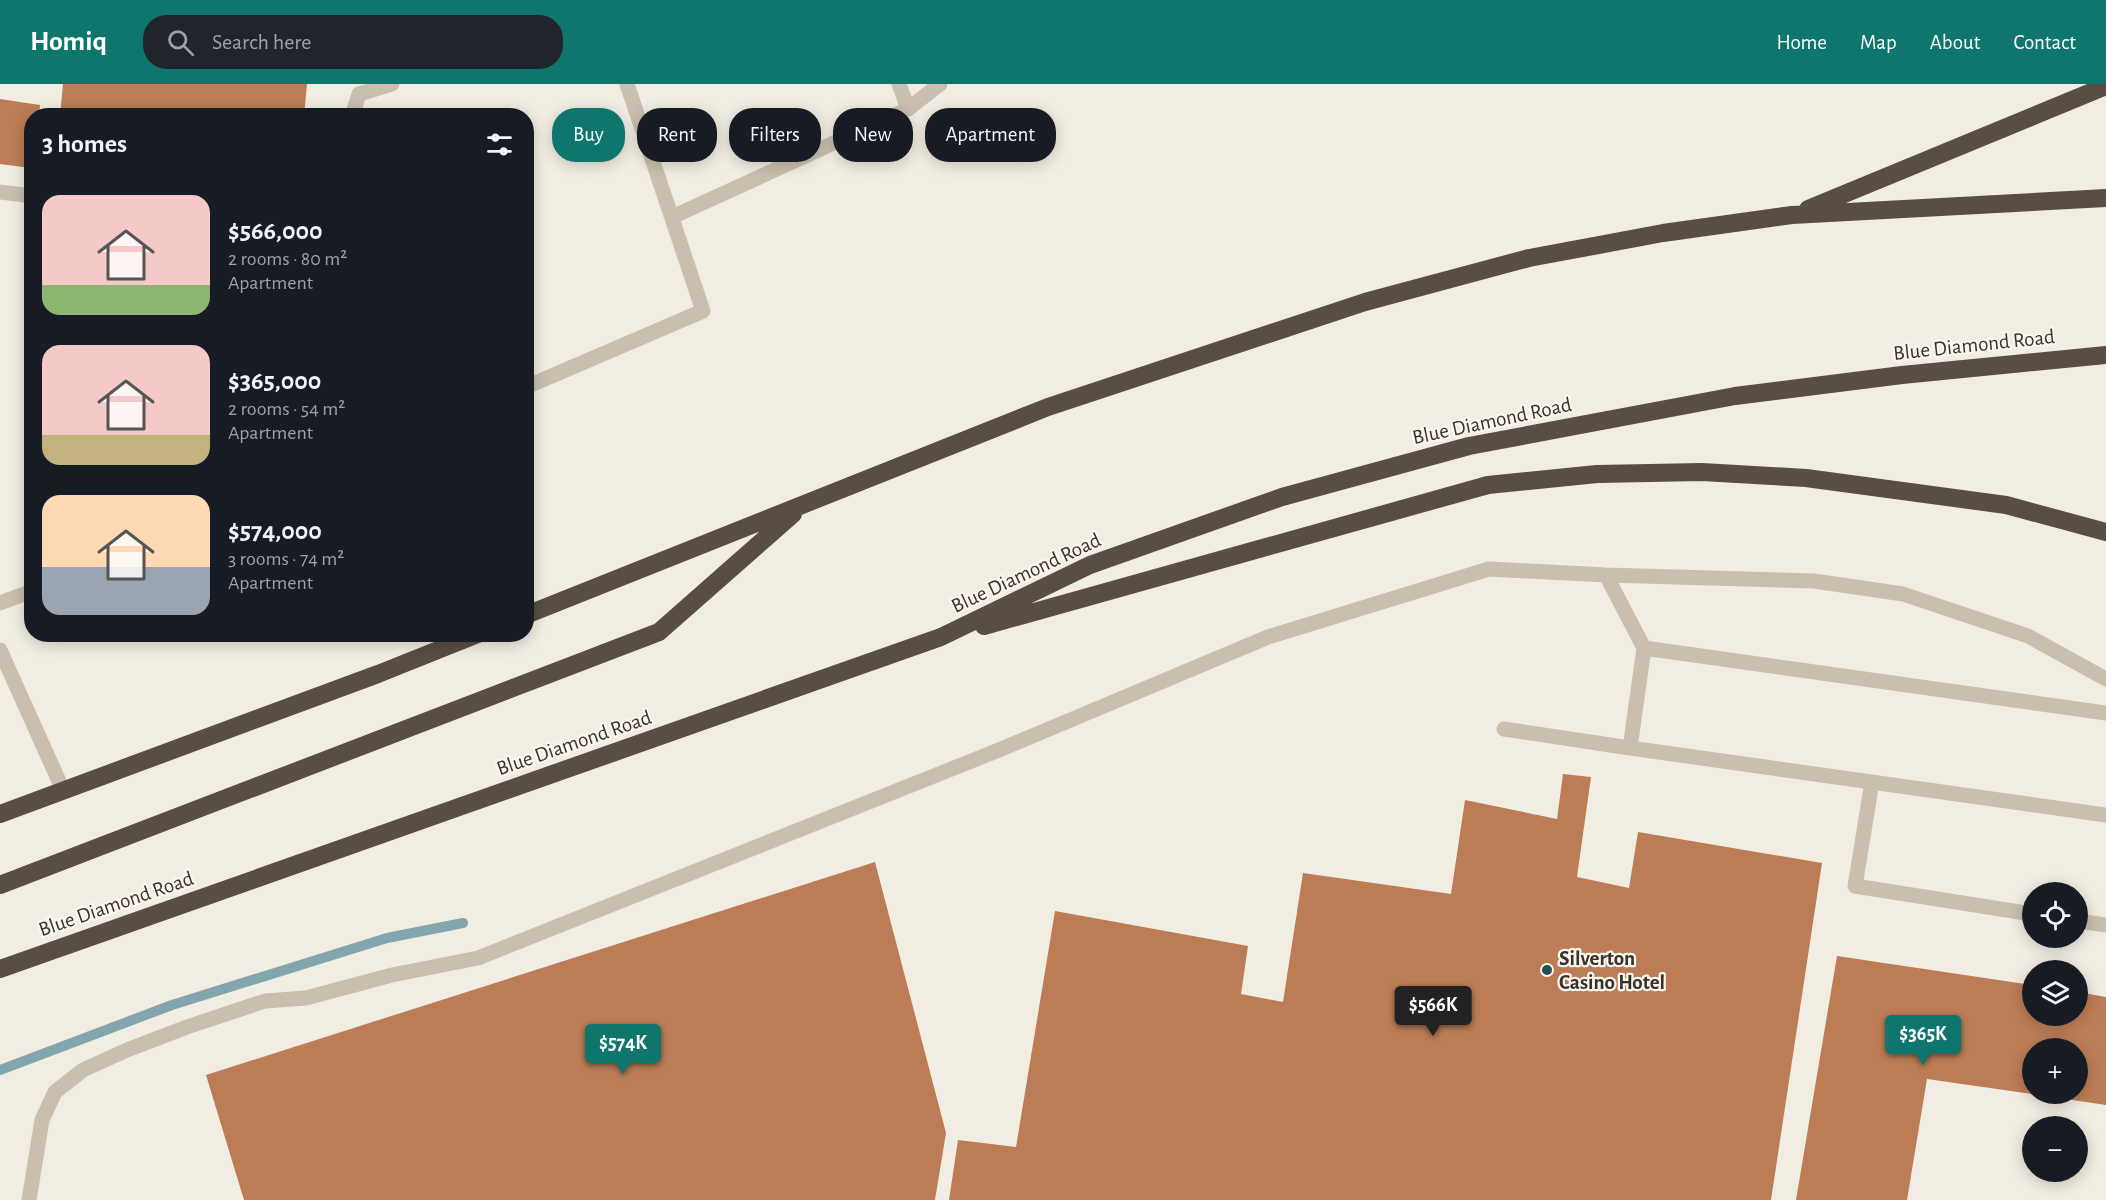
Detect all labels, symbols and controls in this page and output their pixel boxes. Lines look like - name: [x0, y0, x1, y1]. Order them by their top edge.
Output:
- search box: [143, 15, 563, 69]
- icon: search: [164, 26, 197, 59]
- text: Homiq: [30, 28, 107, 56]
- text: Search here: [212, 31, 312, 53]
- text: Home: [1776, 32, 1827, 53]
- text: Map: [1860, 32, 1897, 53]
- text: About: [1930, 32, 1980, 53]
- text: Contact: [2013, 32, 2076, 53]
- chip: Buy: [552, 108, 625, 162]
- chip: Rent: [637, 108, 717, 162]
- chip: Filters: [729, 108, 821, 162]
- chip: New: [833, 108, 913, 162]
- chip: Apartment: [925, 108, 1056, 162]
- icon: filters: [483, 128, 516, 161]
- text: 3 homes: [42, 131, 127, 157]
- text: $566,000: [228, 218, 323, 244]
- icon: home: [90, 219, 162, 291]
- text: 2 rooms · 80 m²: [228, 249, 347, 269]
- text: Apartment: [228, 273, 313, 293]
- street label: Blue Diamond Road: [1892, 326, 2056, 364]
- text: $365,000: [228, 368, 321, 394]
- icon: home: [90, 369, 162, 441]
- street label: Blue Diamond Road: [1410, 394, 1574, 448]
- text: 2 rooms · 54 m²: [228, 399, 345, 419]
- text: Apartment: [228, 423, 313, 443]
- text: $574,000: [228, 518, 322, 544]
- icon: home: [90, 519, 162, 591]
- street label: Blue Diamond Road: [948, 529, 1104, 617]
- text: 3 rooms · 74 m²: [228, 549, 344, 569]
- text: Apartment: [228, 573, 313, 593]
- street label: Blue Diamond Road: [494, 707, 654, 779]
- street label: Blue Diamond Road: [36, 868, 196, 940]
- map controls: [2022, 882, 2088, 1182]
- button: locate: [2022, 882, 2088, 948]
- place label: Silverton Casino Hotel: [1559, 948, 1665, 993]
- button: layers: [2022, 960, 2088, 1026]
- marker: Silverton Casino Hotel: [1540, 963, 1554, 977]
- pin: $566K: [1391, 986, 1475, 1037]
- text: $566K: [1409, 995, 1457, 1015]
- pin: $365K: [1881, 1015, 1965, 1066]
- pin: $574K: [581, 1024, 665, 1075]
- text: $365K: [1899, 1024, 1947, 1044]
- text: $574K: [599, 1033, 647, 1053]
- button: +: [2022, 1038, 2088, 1104]
- button: −: [2022, 1116, 2088, 1182]

